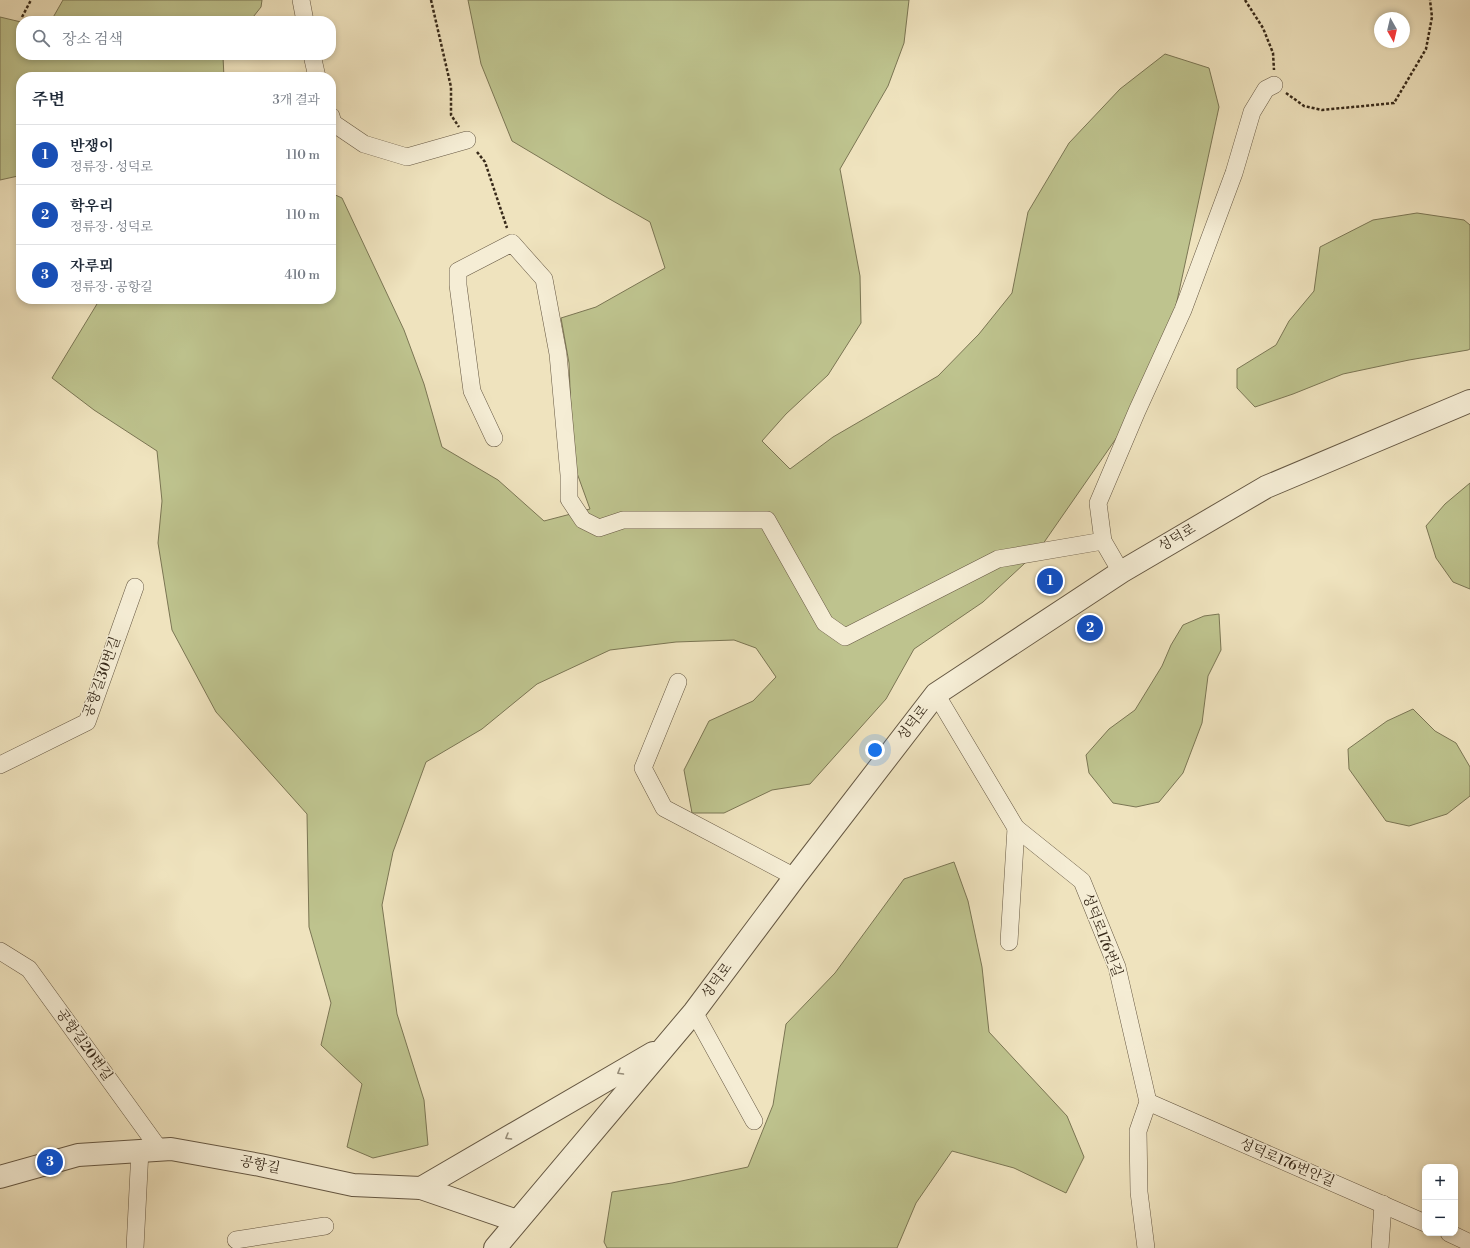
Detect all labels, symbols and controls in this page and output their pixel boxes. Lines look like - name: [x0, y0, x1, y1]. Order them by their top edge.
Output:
- north arrow: [1374, 12, 1410, 48]
- search box: [16, 16, 336, 60]
- icon: search: [30, 27, 52, 49]
- text: 장소 검색: [62, 30, 123, 49]
- text: 주변: [32, 89, 65, 111]
- text: 3개 결과: [272, 92, 320, 108]
- text: 반쟁이: [70, 137, 113, 156]
- text: 1: [42, 147, 48, 163]
- text: 110 m: [286, 147, 320, 163]
- text: 정류장 · 성덕로: [70, 159, 153, 175]
- text: 학우리: [70, 197, 113, 216]
- text: 2: [41, 207, 49, 223]
- text: 110 m: [286, 207, 320, 223]
- text: 정류장 · 성덕로: [70, 219, 153, 235]
- text: 자루뫼: [70, 257, 113, 276]
- text: 3: [41, 267, 49, 283]
- text: 410 m: [284, 267, 320, 283]
- text: 정류장 · 공항길: [70, 279, 153, 295]
- street label: 성덕로: [1155, 520, 1199, 556]
- pin: 1: [1037, 566, 1063, 596]
- pin: 2: [1077, 613, 1103, 643]
- street label: 공항길30번길: [79, 634, 125, 720]
- street label: 성덕로: [893, 701, 933, 745]
- your location: [865, 740, 885, 760]
- street label: 성덕로176번길: [1078, 891, 1126, 979]
- street label: 성덕로: [698, 959, 737, 1003]
- street label: 공항길20번길: [52, 1005, 116, 1085]
- one-way arrow: [617, 1067, 624, 1074]
- one-way arrow: [505, 1133, 512, 1140]
- street label: 성덕로176번안길: [1237, 1135, 1337, 1191]
- pin: 3: [37, 1147, 63, 1177]
- street label: 공항길: [238, 1152, 282, 1178]
- map controls: [1422, 1164, 1458, 1236]
- button: +: [1422, 1164, 1458, 1200]
- button: −: [1422, 1200, 1458, 1236]

